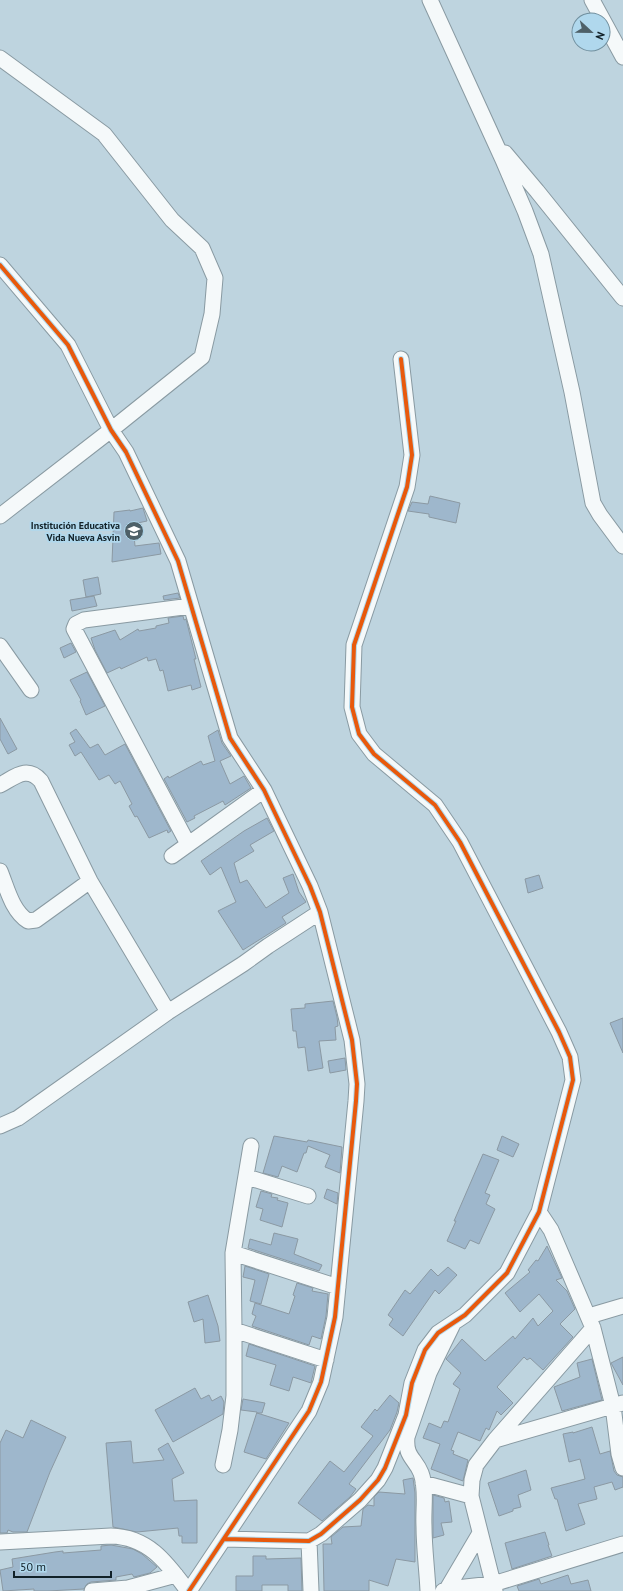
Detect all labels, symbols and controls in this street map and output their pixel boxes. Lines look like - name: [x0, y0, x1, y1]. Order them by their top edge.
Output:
- north arrow: [571, 12, 611, 52]
- text: N: [592, 30, 608, 42]
- place label: Institución Educativa Vida Nueva Asvin: [31, 519, 120, 544]
- school or university icon: Institución Educativa Vida Nueva Asvin: [123, 520, 145, 542]
- scale bar: [14, 1553, 111, 1579]
- text: 50 m: [20, 1559, 46, 1574]

